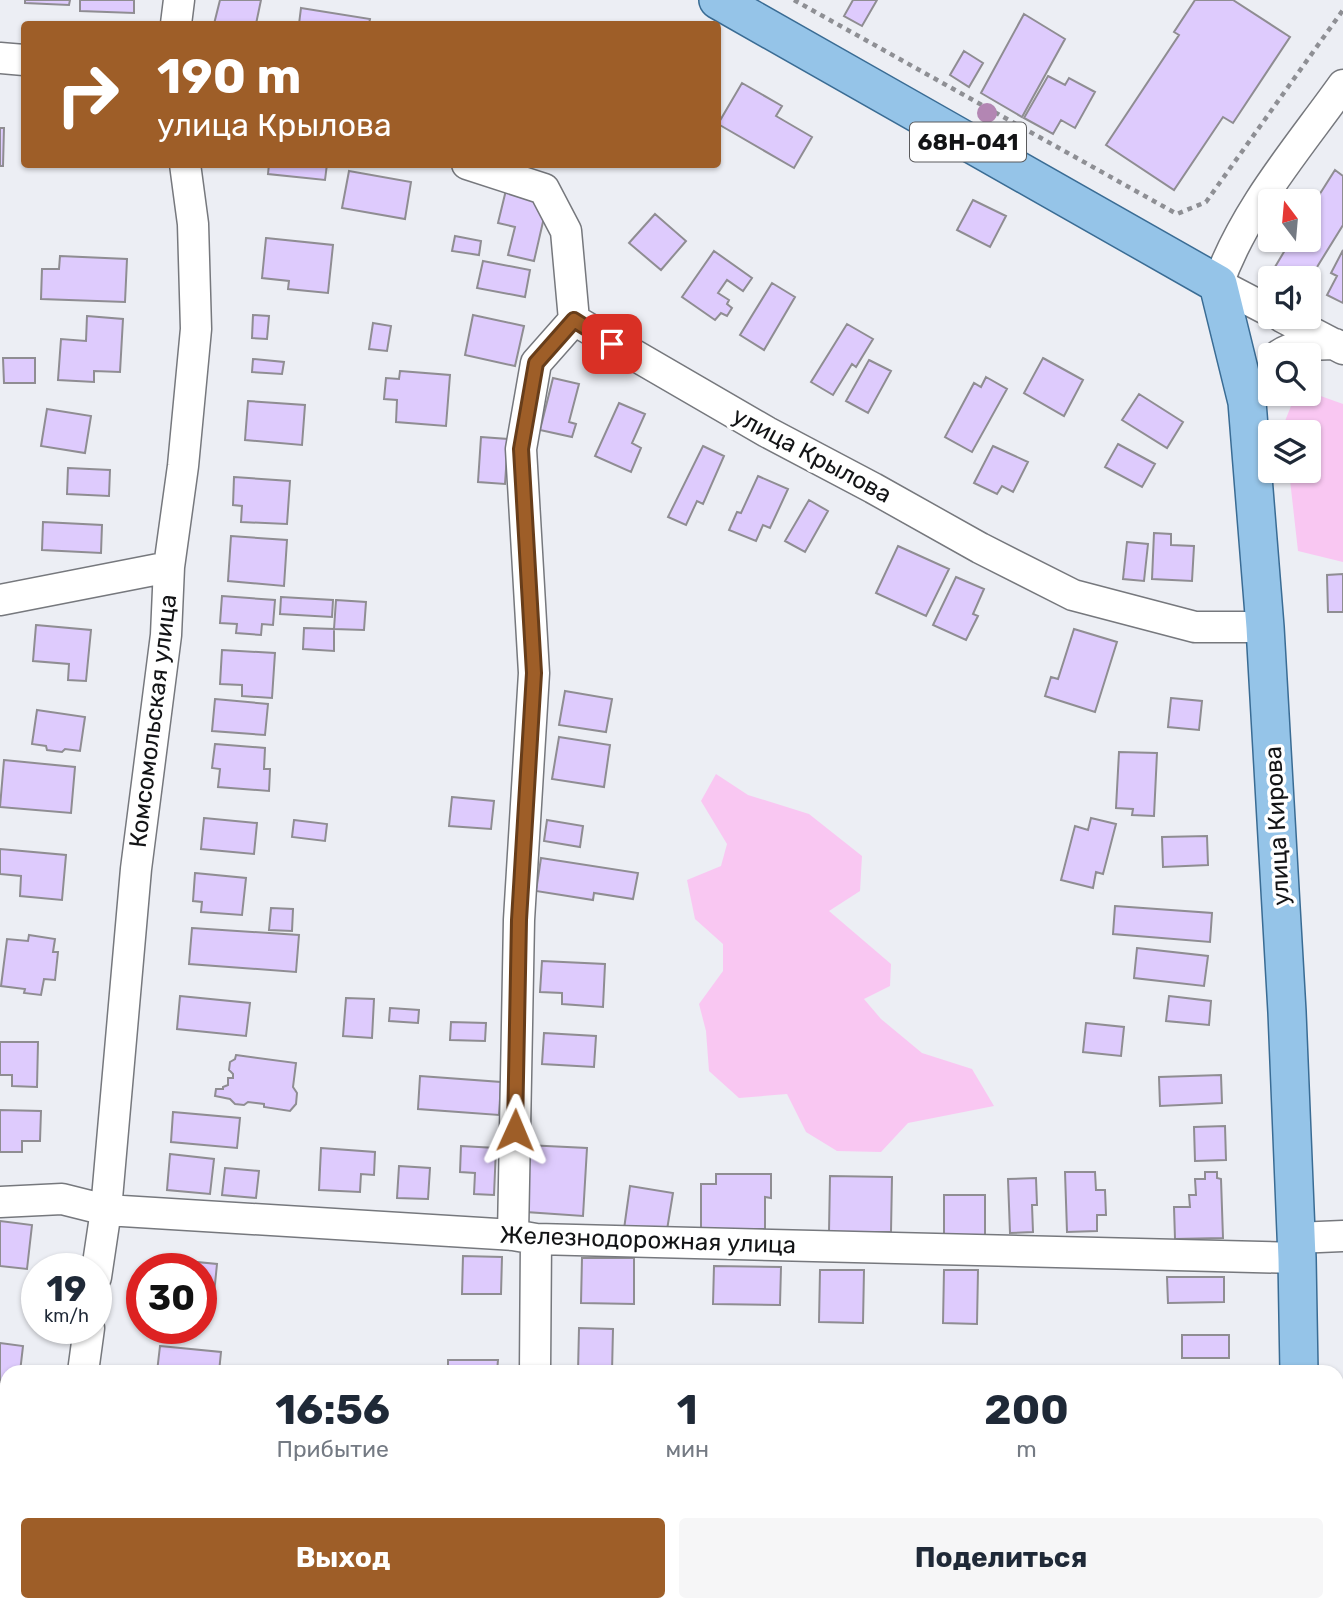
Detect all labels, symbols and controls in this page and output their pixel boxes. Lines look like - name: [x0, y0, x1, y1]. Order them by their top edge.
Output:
- text: 190 m: [157, 47, 301, 105]
- icon: right: [42, 49, 133, 140]
- text: улица Крылова: [157, 106, 392, 144]
- road number: 68Н-041: [910, 122, 1026, 162]
- north arrow: [1258, 189, 1321, 252]
- map controls: [1258, 189, 1321, 483]
- button: sound: [1258, 266, 1321, 329]
- pin: [582, 314, 642, 374]
- icon: arrive: [593, 325, 631, 363]
- button: search: [1258, 343, 1321, 406]
- street label: улица Крылова: [728, 401, 896, 509]
- button: layers: [1258, 420, 1321, 483]
- street label: Комсомольская улица: [124, 593, 182, 849]
- street label: улица Кирова: [1259, 746, 1295, 906]
- position arrow: [478, 1093, 552, 1167]
- street label: Железнодорожная улица: [499, 1221, 797, 1259]
- speed limit sign: 30: [126, 1253, 217, 1344]
- text: 19: [47, 1268, 86, 1310]
- text: km/h: [44, 1305, 89, 1327]
- text: 16:56: [275, 1385, 390, 1435]
- text: 1: [677, 1385, 698, 1435]
- text: 200: [984, 1385, 1069, 1435]
- text: Прибытие: [276, 1435, 389, 1463]
- text: мин: [665, 1435, 709, 1463]
- text: m: [1016, 1435, 1037, 1463]
- button: Выход: [21, 1518, 665, 1598]
- button: Поделиться: [679, 1518, 1323, 1598]

